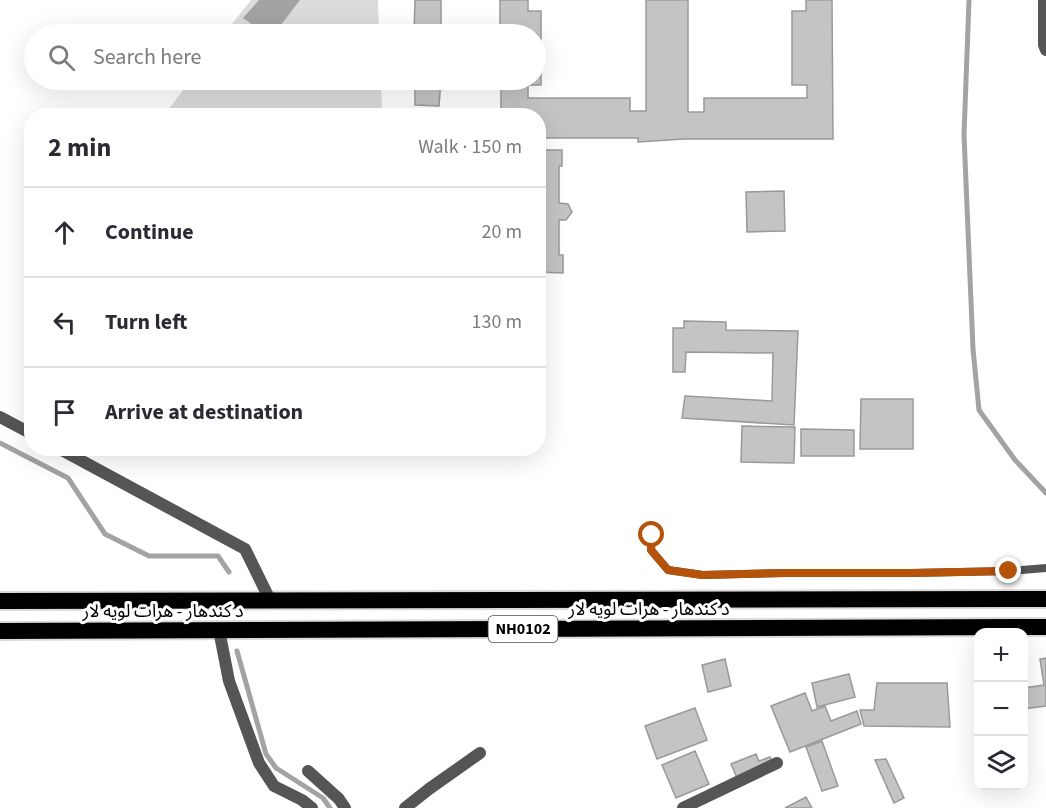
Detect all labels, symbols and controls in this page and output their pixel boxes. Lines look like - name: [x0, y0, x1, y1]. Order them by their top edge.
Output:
- search box: [24, 24, 546, 90]
- icon: search: [45, 41, 78, 74]
- text: Search here: [93, 41, 201, 73]
- text: 2 min: [48, 129, 111, 166]
- text: Walk · 150 m: [418, 133, 522, 161]
- icon: ahead: [48, 216, 81, 249]
- text: Continue: [105, 216, 194, 248]
- text: 20 m: [482, 218, 522, 246]
- icon: left: [48, 306, 81, 339]
- text: Turn left: [105, 306, 187, 338]
- text: 130 m: [472, 308, 522, 336]
- icon: arrive: [48, 396, 81, 429]
- text: Arrive at destination: [105, 396, 303, 428]
- route start: [638, 521, 664, 547]
- route end: [995, 557, 1021, 583]
- street label: د کندهار - هرات لويه لار: [567, 597, 730, 622]
- street label: د کندهار - هرات لويه لار: [81, 599, 244, 624]
- road number: NH0102: [488, 616, 558, 642]
- map controls: [974, 628, 1028, 790]
- button: +: [974, 628, 1028, 682]
- button: −: [974, 682, 1028, 736]
- button: layers: [974, 736, 1028, 790]

